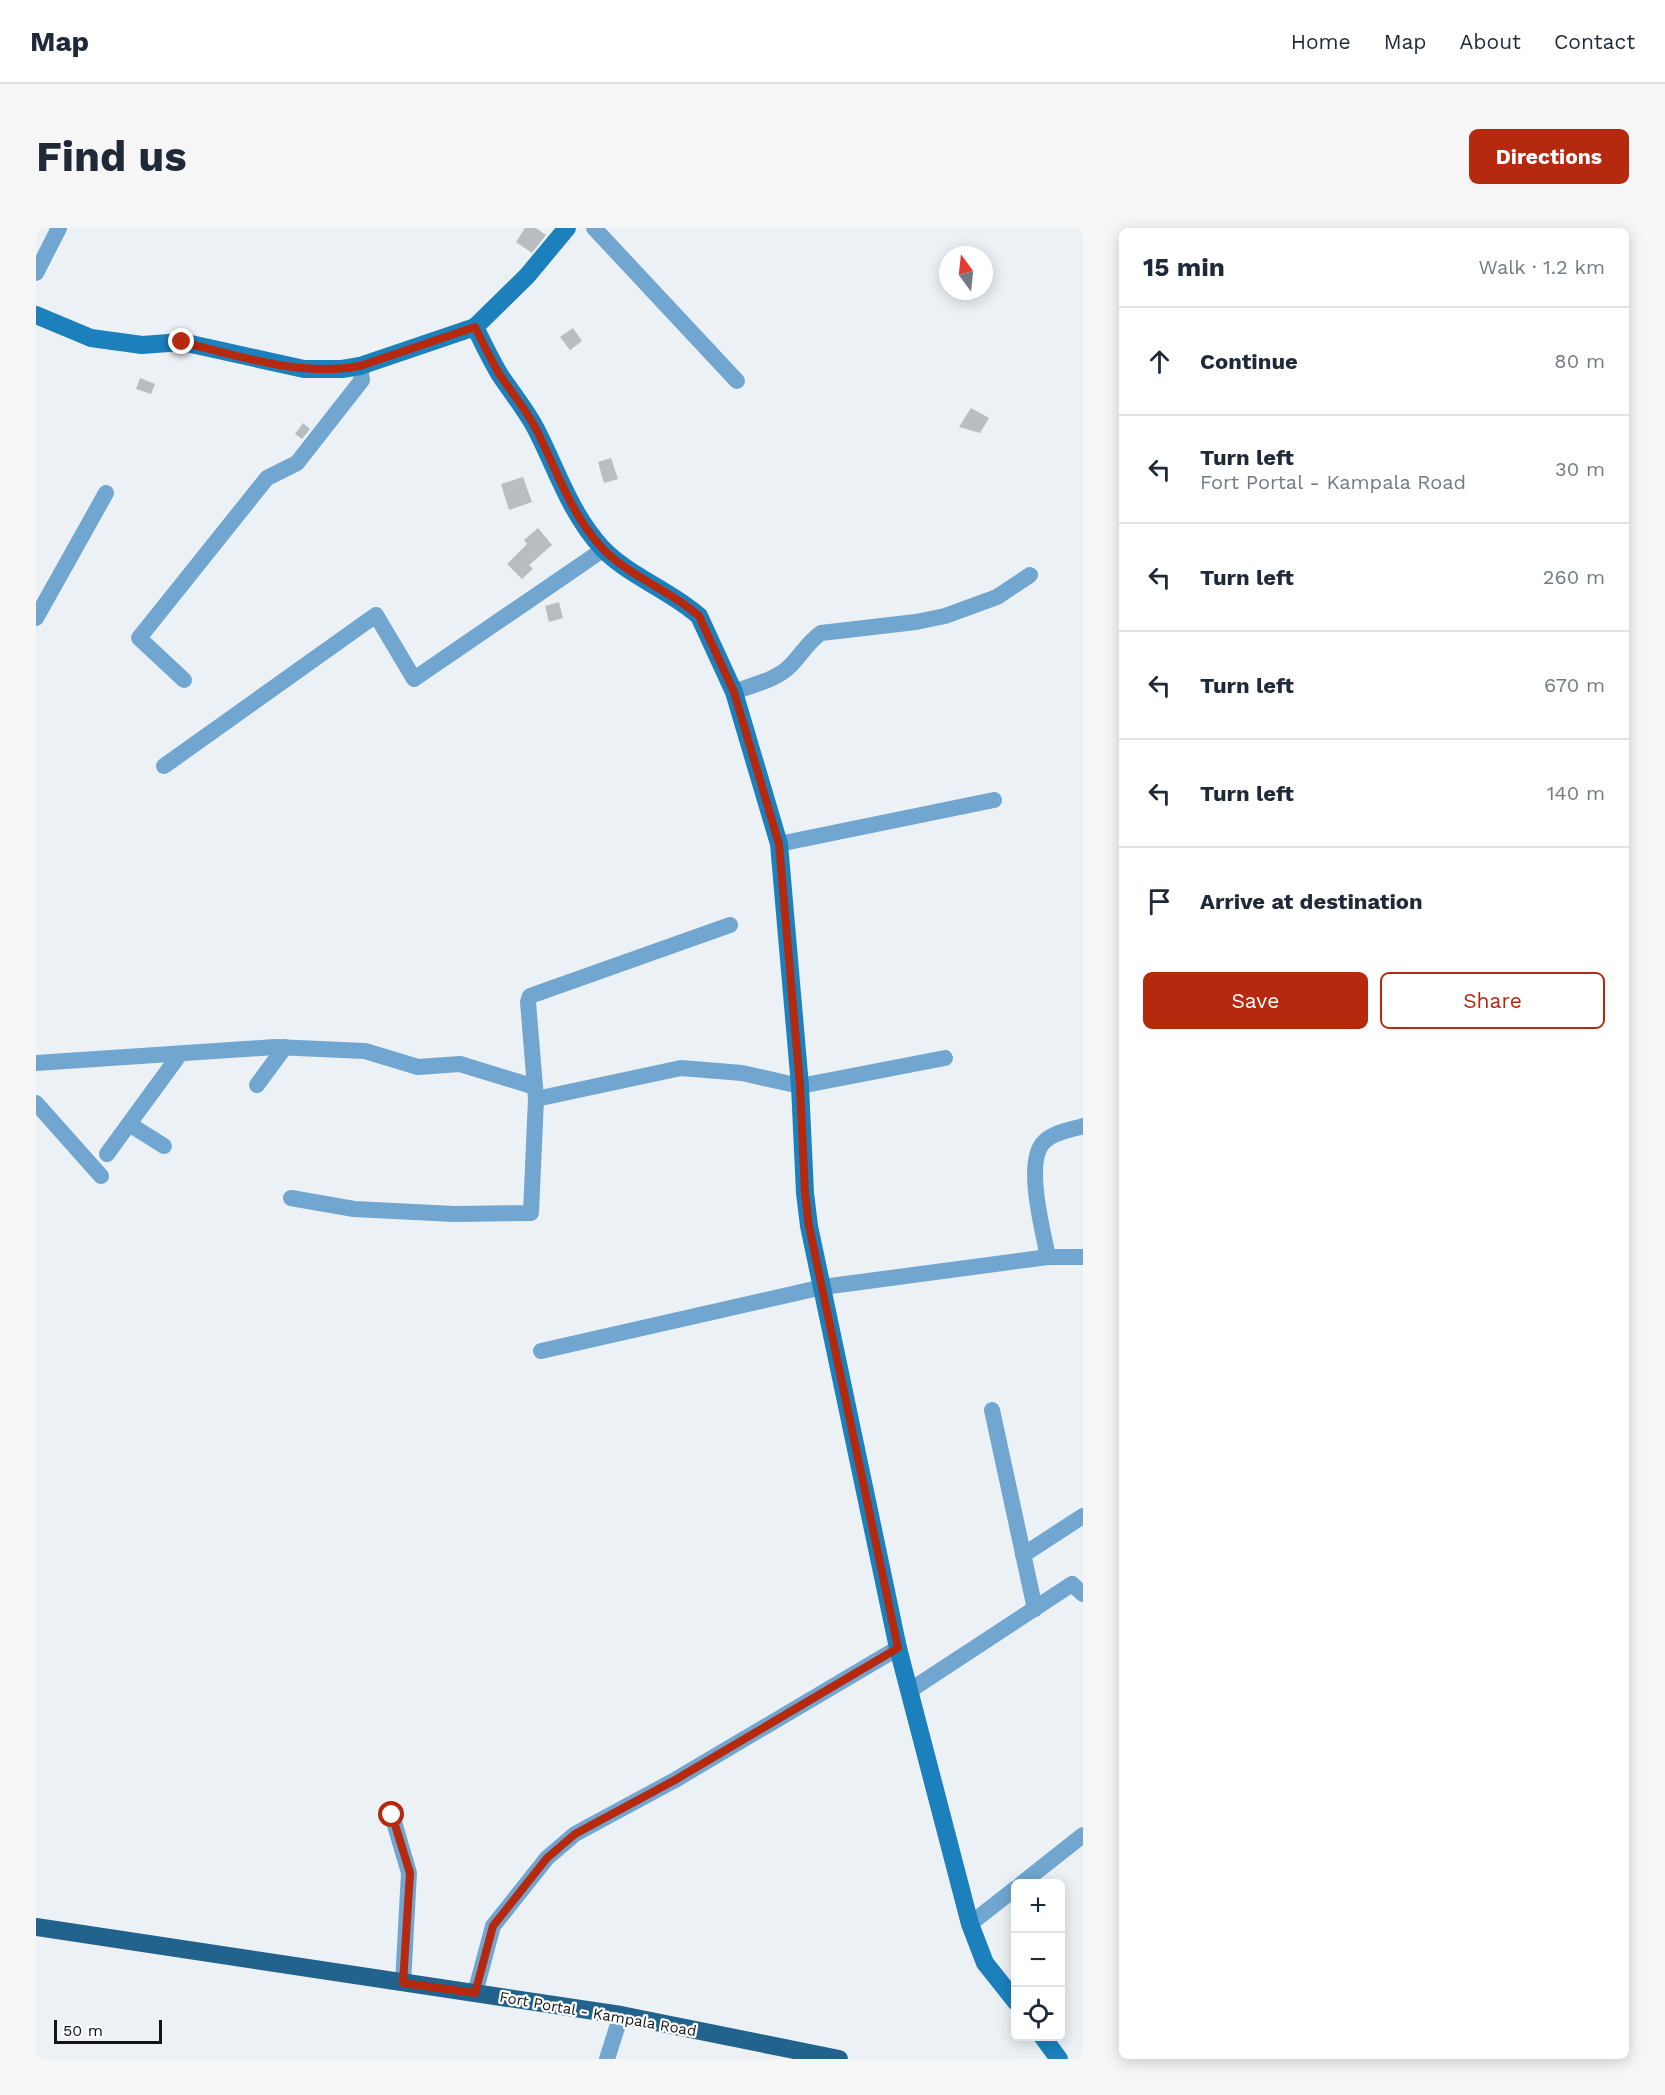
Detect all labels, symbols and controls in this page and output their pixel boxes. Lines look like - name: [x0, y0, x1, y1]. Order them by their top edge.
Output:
- text: Map: [30, 25, 89, 58]
- text: Home: [1291, 29, 1351, 54]
- text: Map: [1384, 29, 1427, 54]
- text: About: [1460, 29, 1521, 54]
- text: Contact: [1554, 29, 1635, 54]
- button: Directions: [1469, 129, 1629, 184]
- text: Find us: [36, 132, 187, 181]
- north arrow: [939, 246, 993, 300]
- text: 15 min: [1143, 252, 1225, 282]
- text: Walk · 1.2 km: [1478, 255, 1605, 279]
- route end: [168, 328, 194, 354]
- icon: ahead: [1143, 345, 1176, 378]
- text: Continue: [1200, 349, 1298, 374]
- text: 80 m: [1554, 349, 1605, 373]
- text: Turn left: [1200, 445, 1294, 470]
- icon: left: [1143, 453, 1176, 486]
- text: 30 m: [1555, 457, 1605, 481]
- text: Fort Portal - Kampala Road: [1200, 470, 1466, 494]
- icon: left: [1143, 561, 1176, 594]
- text: Turn left: [1200, 565, 1294, 590]
- text: 260 m: [1543, 565, 1605, 589]
- icon: left: [1143, 669, 1176, 702]
- text: Turn left: [1200, 673, 1294, 698]
- text: 670 m: [1544, 673, 1605, 697]
- icon: left: [1143, 777, 1176, 810]
- text: Turn left: [1200, 781, 1294, 806]
- text: 140 m: [1547, 781, 1605, 805]
- icon: arrive: [1143, 885, 1176, 918]
- text: Arrive at destination: [1200, 889, 1423, 914]
- button: Save: [1143, 972, 1368, 1029]
- button: Share: [1380, 972, 1605, 1029]
- route start: [378, 1801, 404, 1827]
- map controls: [1011, 1879, 1065, 2041]
- button: +: [1011, 1879, 1065, 1933]
- button: −: [1011, 1933, 1065, 1987]
- button: locate: [1011, 1987, 1065, 2041]
- street label: Fort Portal - Kampala Road: [498, 1988, 698, 2040]
- scale bar: [54, 2017, 162, 2044]
- text: 50 m: [63, 2021, 103, 2040]

